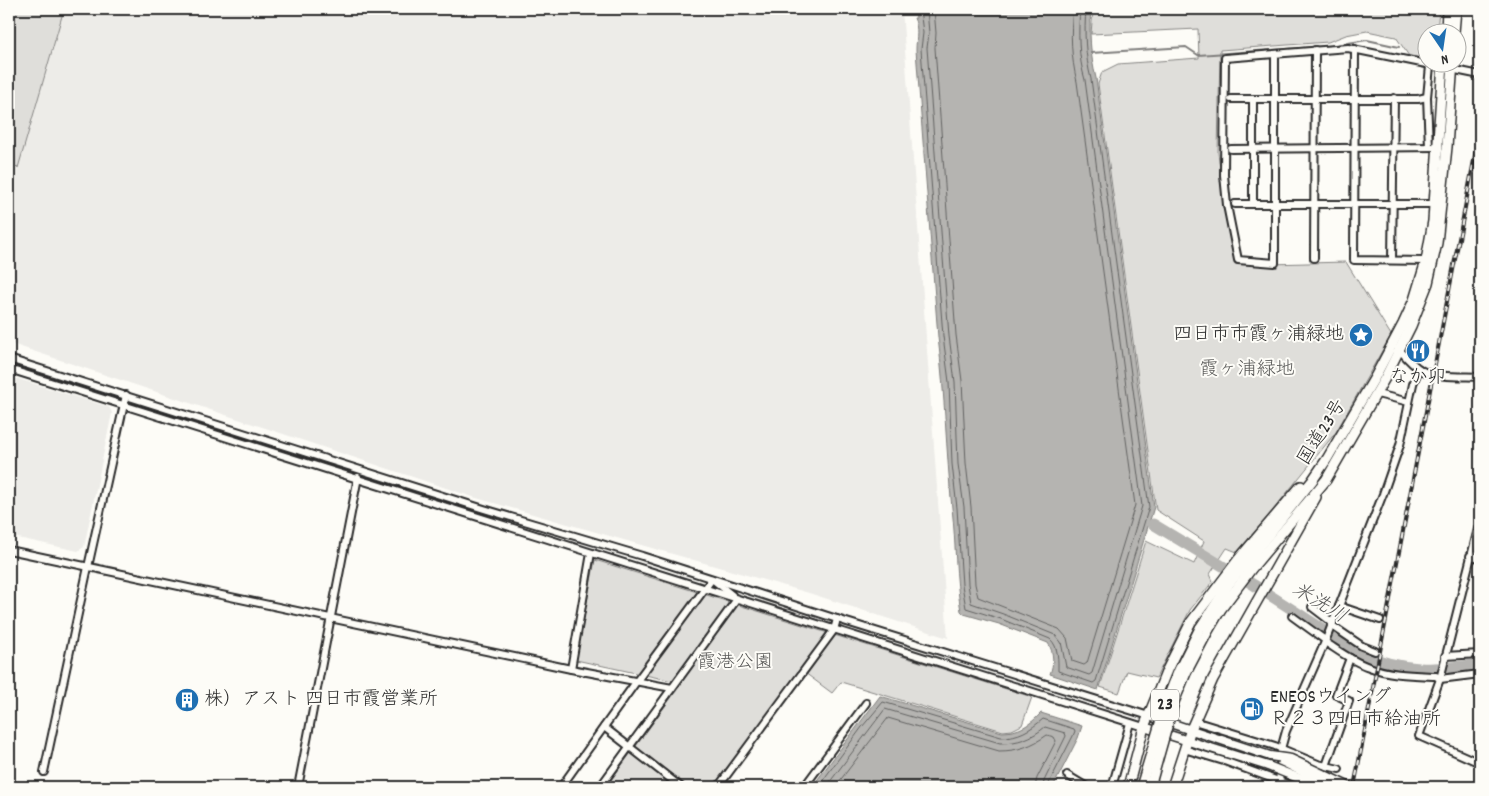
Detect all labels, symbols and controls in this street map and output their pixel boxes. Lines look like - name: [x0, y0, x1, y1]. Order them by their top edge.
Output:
- north arrow: [1416, 22, 1466, 72]
- text: N: [1439, 48, 1450, 69]
- place label: 四日市市霞ヶ浦緑地: [1173, 322, 1344, 349]
- place icon: 四日市市霞ヶ浦緑地: [1348, 322, 1374, 348]
- restaurant icon: なか卯: [1405, 338, 1431, 364]
- park label: 霞ヶ浦緑地: [1199, 357, 1295, 384]
- place label: なか卯: [1389, 365, 1447, 392]
- street label: 国道23号: [1292, 395, 1354, 471]
- water label: 米洗川: [1286, 577, 1352, 631]
- park label: 霞港公園: [697, 650, 773, 677]
- place label: ENEOSウイング Ｒ２３四日市給油所: [1270, 685, 1441, 734]
- building icon: 株）アスト 四日市霞営業所: [174, 687, 200, 713]
- place label: 株）アスト 四日市霞営業所: [204, 687, 438, 714]
- road number: 23: [1151, 690, 1179, 720]
- fuel station icon: ENEOSウイング Ｒ２３四日市給油所: [1239, 696, 1265, 722]

